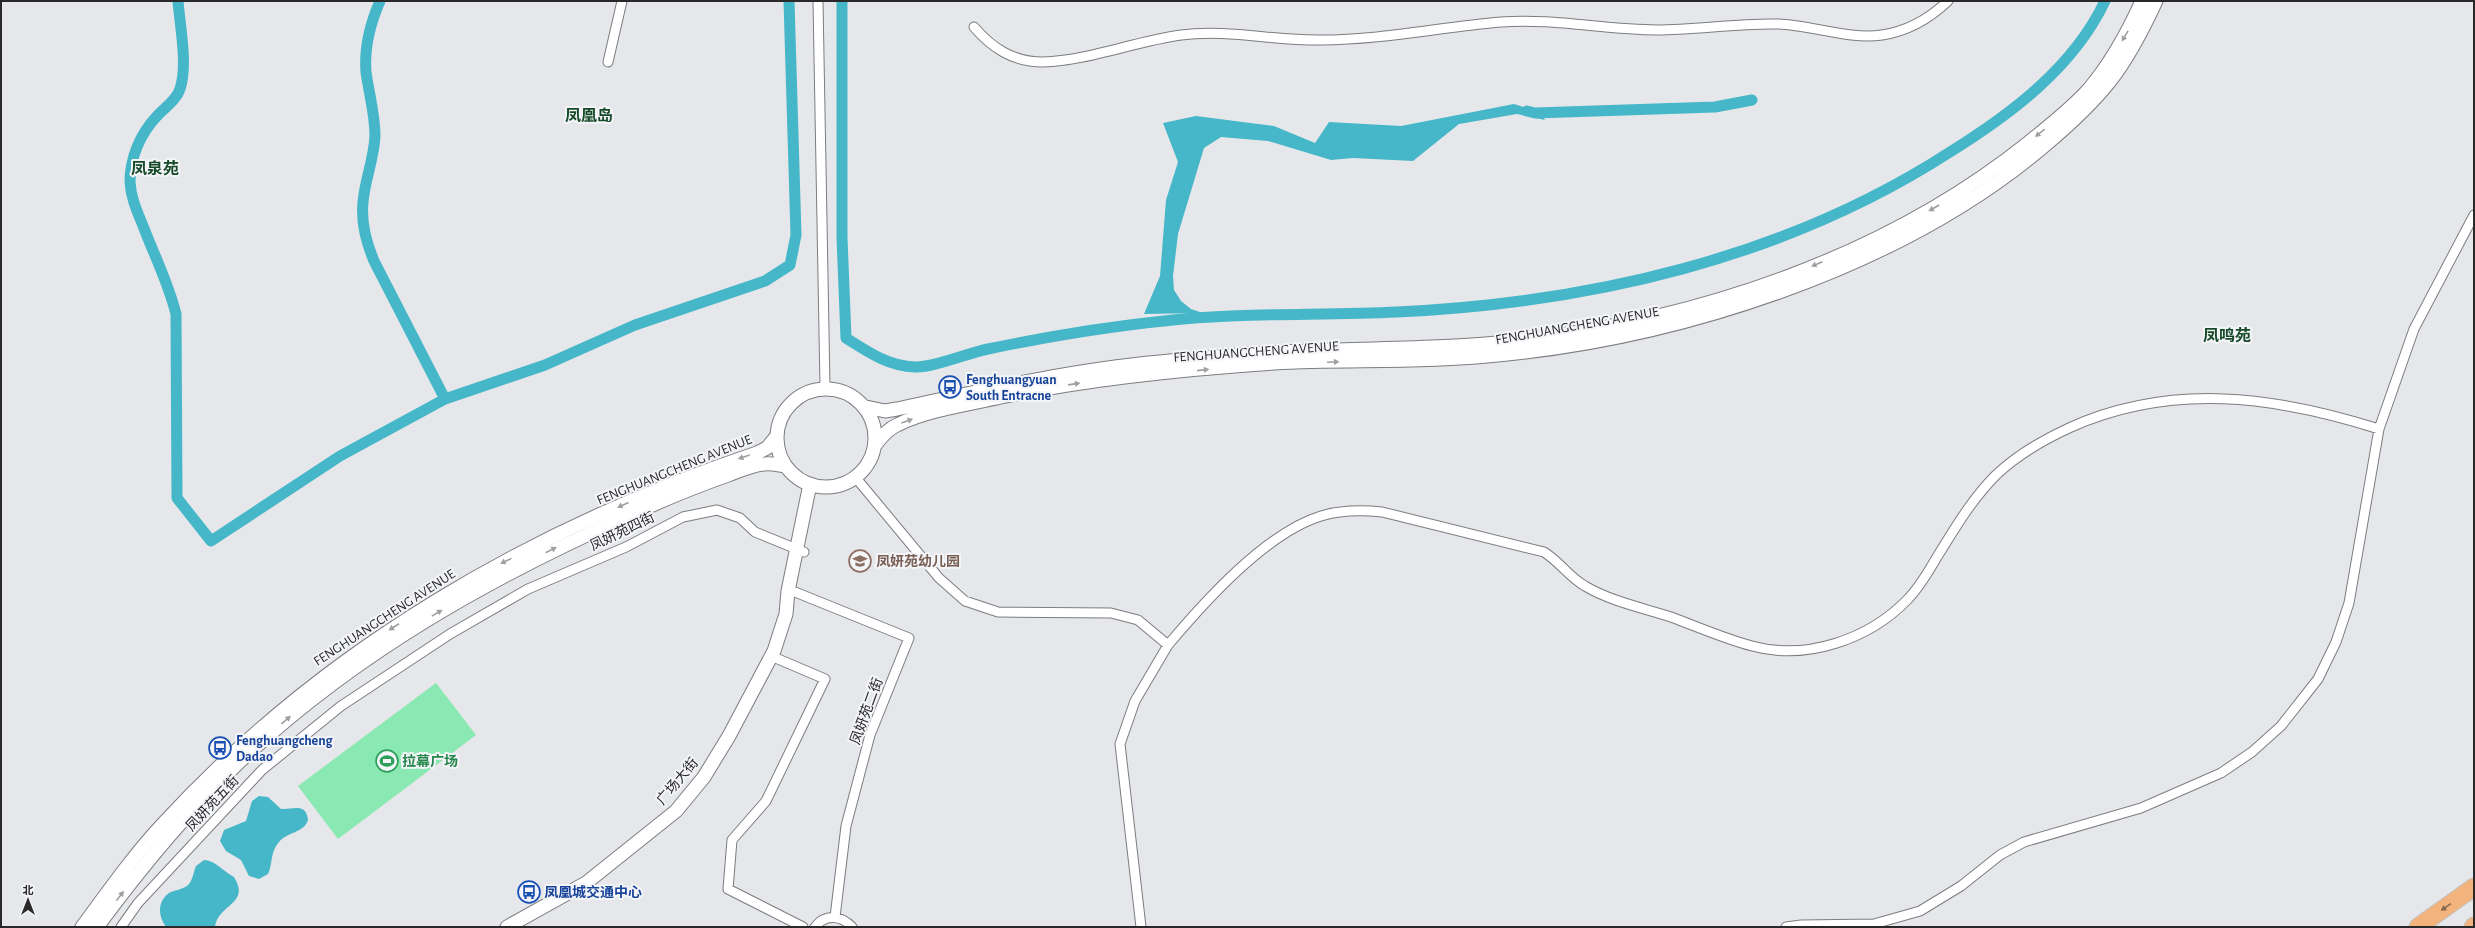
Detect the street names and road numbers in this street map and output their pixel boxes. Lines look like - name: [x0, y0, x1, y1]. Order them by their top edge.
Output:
- street label: FENGHUANGCHENG AVENUE: [1494, 305, 1660, 347]
- street label: FENGHUANGCHENG AVENUE: [1173, 339, 1339, 365]
- street label: FENGHUANGCHENG AVENUE: [595, 432, 754, 507]
- street label: 凤妍苑四街: [587, 508, 657, 554]
- street label: FENGHUANGCHENG AVENUE: [311, 567, 458, 669]
- street label: 凤妍苑二街: [847, 675, 885, 747]
- street label: 广场大街: [654, 755, 701, 808]
- street label: 凤妍苑五街: [182, 772, 242, 834]

